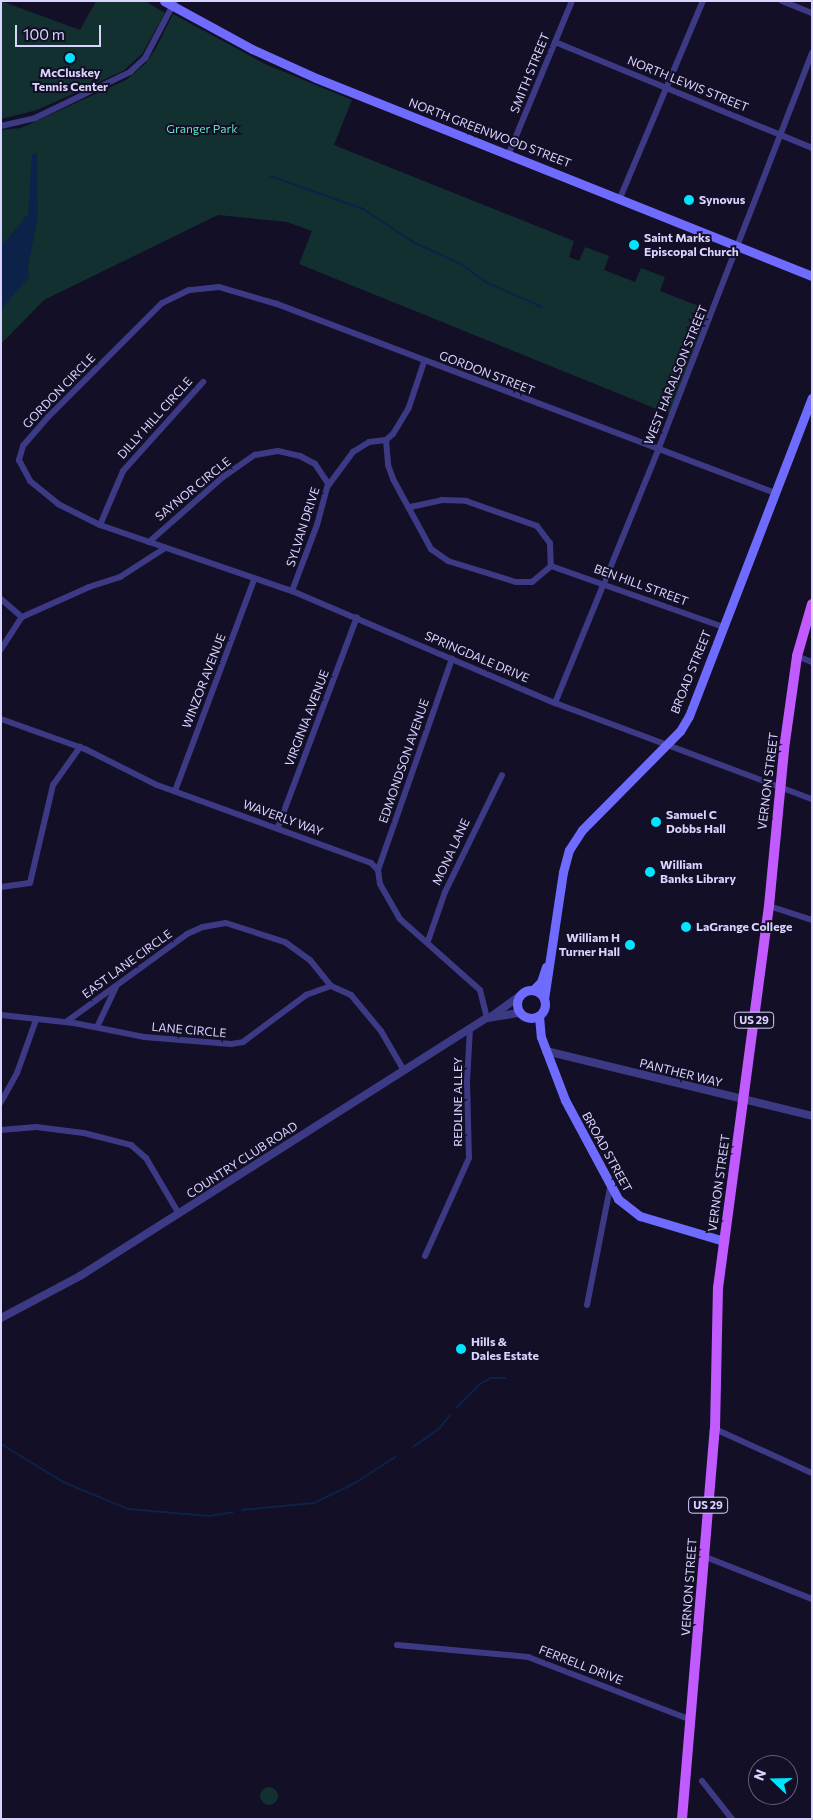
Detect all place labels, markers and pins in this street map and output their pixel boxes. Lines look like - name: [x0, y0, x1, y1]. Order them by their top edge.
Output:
- marker: McCluskey Tennis Center: [64, 52, 76, 64]
- place label: McCluskey Tennis Center: [32, 66, 108, 94]
- place label: Synovus: [699, 193, 745, 207]
- marker: Synovus: [683, 194, 695, 206]
- place label: Saint Marks Episcopal Church: [644, 231, 739, 259]
- marker: Saint Marks Episcopal Church: [628, 239, 640, 251]
- place label: Samuel C Dobbs Hall: [666, 808, 726, 836]
- marker: Samuel C Dobbs Hall: [650, 816, 662, 828]
- place label: William Banks Library: [660, 858, 736, 886]
- marker: William Banks Library: [644, 866, 656, 878]
- place label: LaGrange College: [696, 920, 792, 934]
- marker: LaGrange College: [680, 921, 692, 933]
- place label: William H Turner Hall: [559, 931, 620, 959]
- marker: William H Turner Hall: [624, 939, 636, 951]
- place label: Hills & Dales Estate: [471, 1335, 539, 1363]
- marker: Hills & Dales Estate: [455, 1343, 467, 1355]

